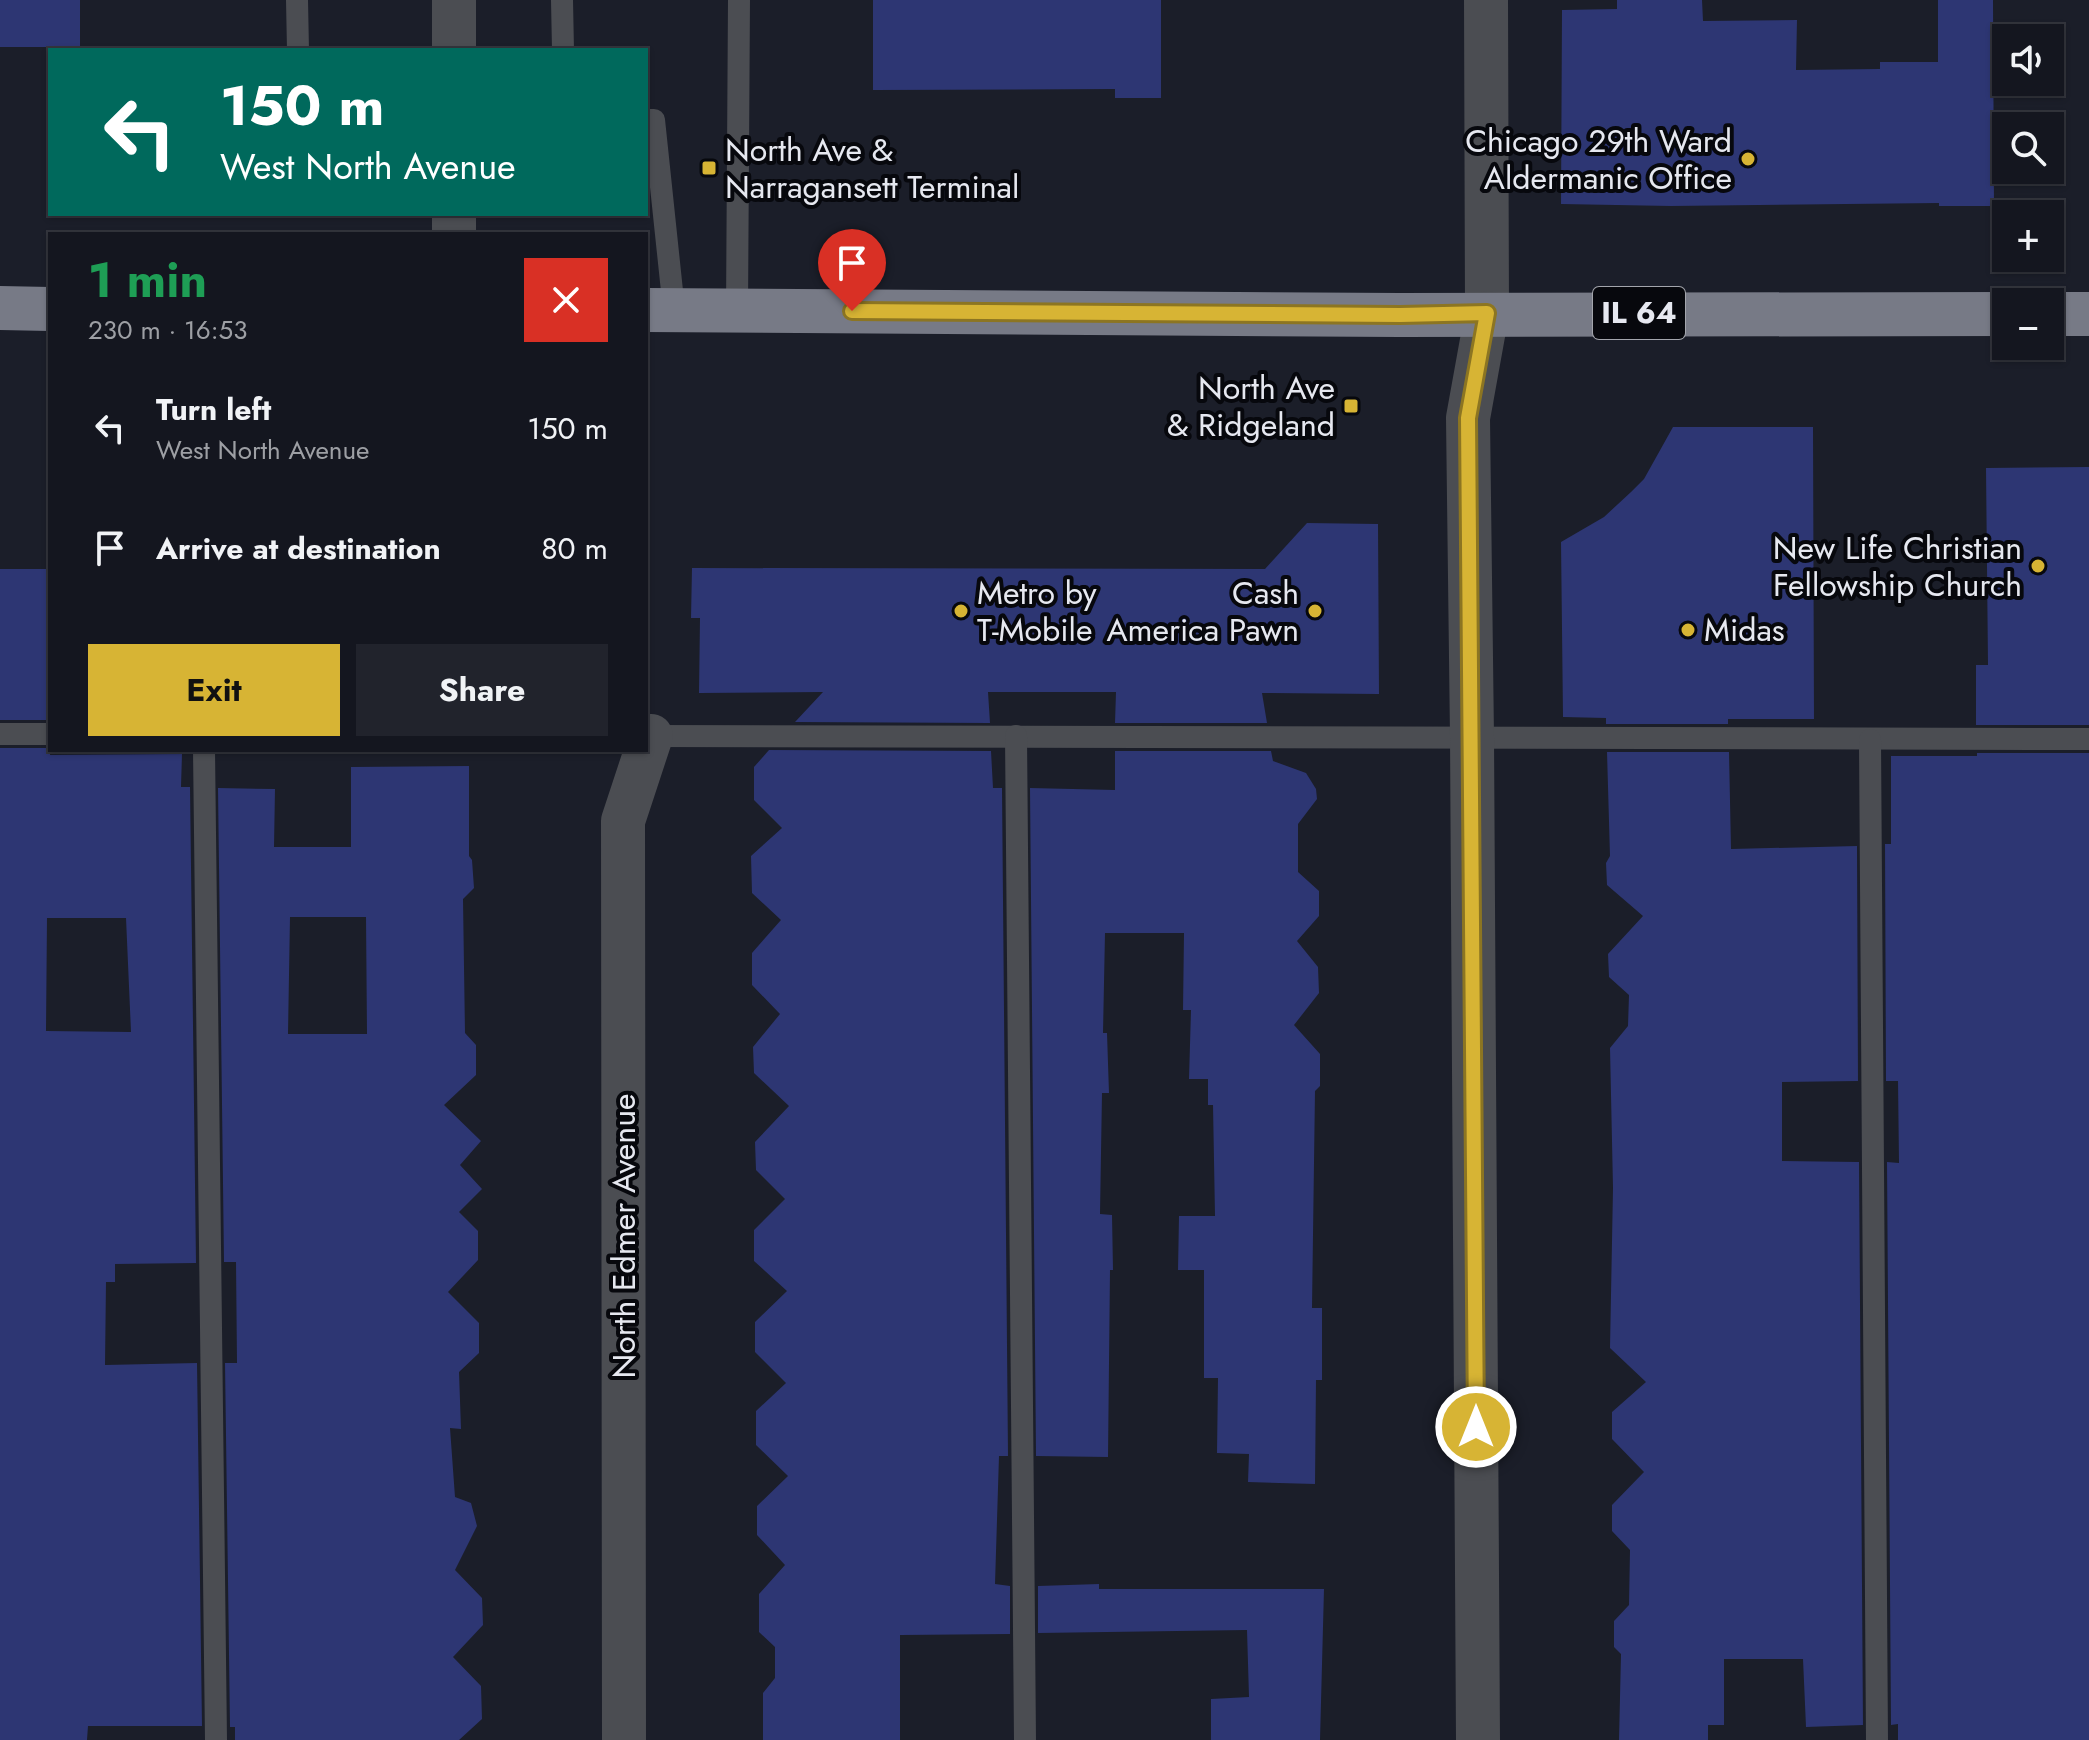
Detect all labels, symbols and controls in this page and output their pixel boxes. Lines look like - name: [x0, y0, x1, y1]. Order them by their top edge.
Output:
- map controls: [1992, 24, 2064, 360]
- button: sound: [1992, 24, 2064, 96]
- text: 150 m: [220, 65, 384, 146]
- icon: left: [88, 80, 192, 184]
- button: search: [1992, 112, 2064, 184]
- place label: Chicago 29th Ward Aldermanic Office: [1465, 118, 1732, 201]
- place label: North Ave & Narragansett Terminal: [725, 127, 1019, 210]
- text: West North Avenue: [220, 140, 516, 192]
- marker: Chicago 29th Ward Aldermanic Office: [1739, 150, 1757, 168]
- marker: North Ave & Narragansett Terminal: [700, 159, 718, 177]
- button: +: [1992, 200, 2064, 272]
- pin: [818, 229, 886, 311]
- icon: arrive: [830, 241, 874, 285]
- text: 1 min: [88, 246, 207, 315]
- button: close: [524, 258, 608, 342]
- road number: IL 64: [1593, 287, 1685, 339]
- button: −: [1992, 288, 2064, 360]
- text: 230 m · 16:53: [88, 311, 247, 349]
- place label: North Ave & Ridgeland: [1167, 365, 1335, 448]
- text: Turn left: [156, 388, 271, 431]
- marker: North Ave & Ridgeland: [1342, 397, 1360, 415]
- icon: left: [88, 406, 132, 450]
- text: 150 m: [527, 407, 608, 450]
- text: West North Avenue: [156, 431, 370, 469]
- place label: New Life Christian Fellowship Church: [1773, 525, 2022, 608]
- icon: arrive: [88, 526, 132, 570]
- text: Arrive at destination: [156, 527, 441, 570]
- text: 80 m: [541, 527, 608, 570]
- marker: New Life Christian Fellowship Church: [2029, 557, 2047, 575]
- place label: Metro by T-Mobile: [977, 570, 1097, 653]
- place label: Cash America Pawn: [1106, 570, 1299, 653]
- marker: Metro by T-Mobile: [952, 602, 970, 620]
- marker: Cash America Pawn: [1306, 602, 1324, 620]
- place label: Midas: [1704, 607, 1785, 653]
- marker: Midas: [1679, 621, 1697, 639]
- button: Exit: [88, 644, 340, 736]
- button: Share: [356, 644, 608, 736]
- street label: North Edmer Avenue: [601, 1094, 647, 1378]
- position arrow: [1434, 1385, 1518, 1469]

